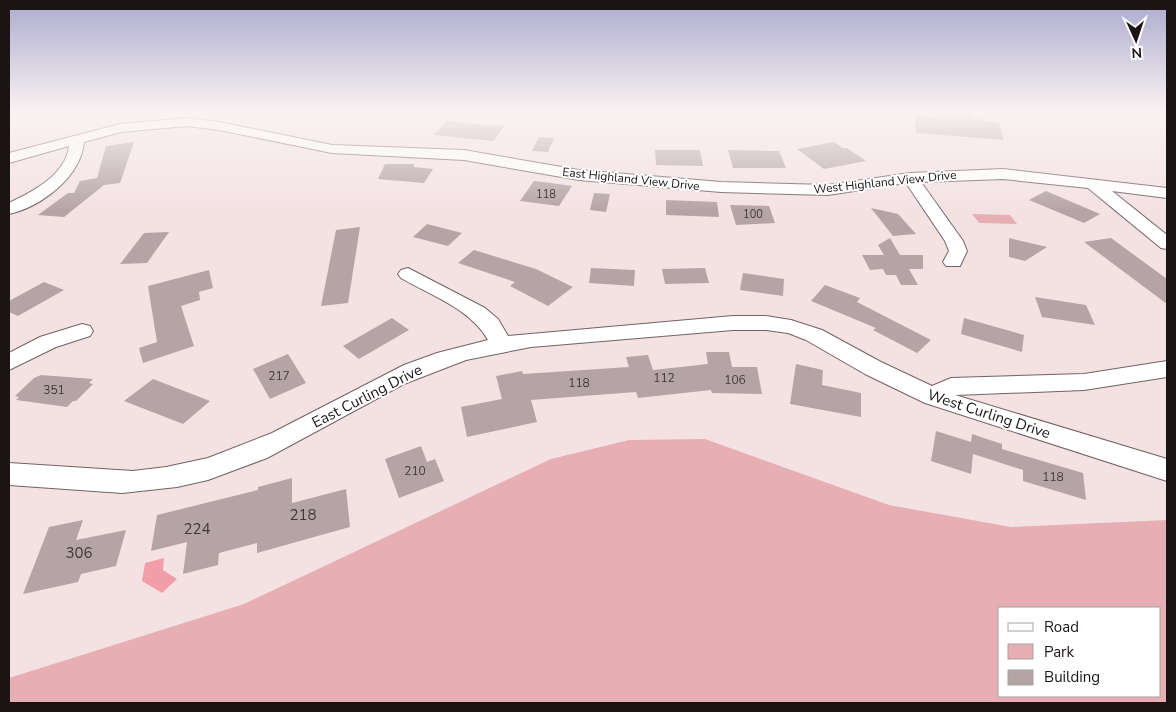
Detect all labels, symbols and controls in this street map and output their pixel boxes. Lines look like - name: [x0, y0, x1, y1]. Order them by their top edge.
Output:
- north arrow: [1111, 15, 1161, 65]
- text: N: [1131, 43, 1142, 62]
- street label: East Highland View Drive: [562, 164, 700, 194]
- street label: West Highland View Drive: [813, 167, 957, 197]
- house number: 118: [536, 187, 556, 202]
- house number: 100: [743, 207, 763, 222]
- street label: East Curling Drive: [308, 360, 426, 432]
- house number: 217: [268, 368, 290, 384]
- house number: 112: [653, 370, 675, 386]
- house number: 106: [724, 372, 746, 388]
- house number: 118: [568, 375, 590, 391]
- house number: 351: [43, 382, 65, 398]
- street label: West Curling Drive: [925, 385, 1053, 443]
- house number: 210: [404, 463, 426, 479]
- house number: 118: [1042, 469, 1064, 485]
- house number: 218: [289, 505, 317, 525]
- house number: 224: [183, 519, 211, 539]
- house number: 306: [65, 543, 93, 563]
- legend: [998, 607, 1161, 697]
- text: Road: [1044, 617, 1079, 637]
- text: Park: [1044, 642, 1074, 662]
- text: Building: [1044, 667, 1100, 687]

